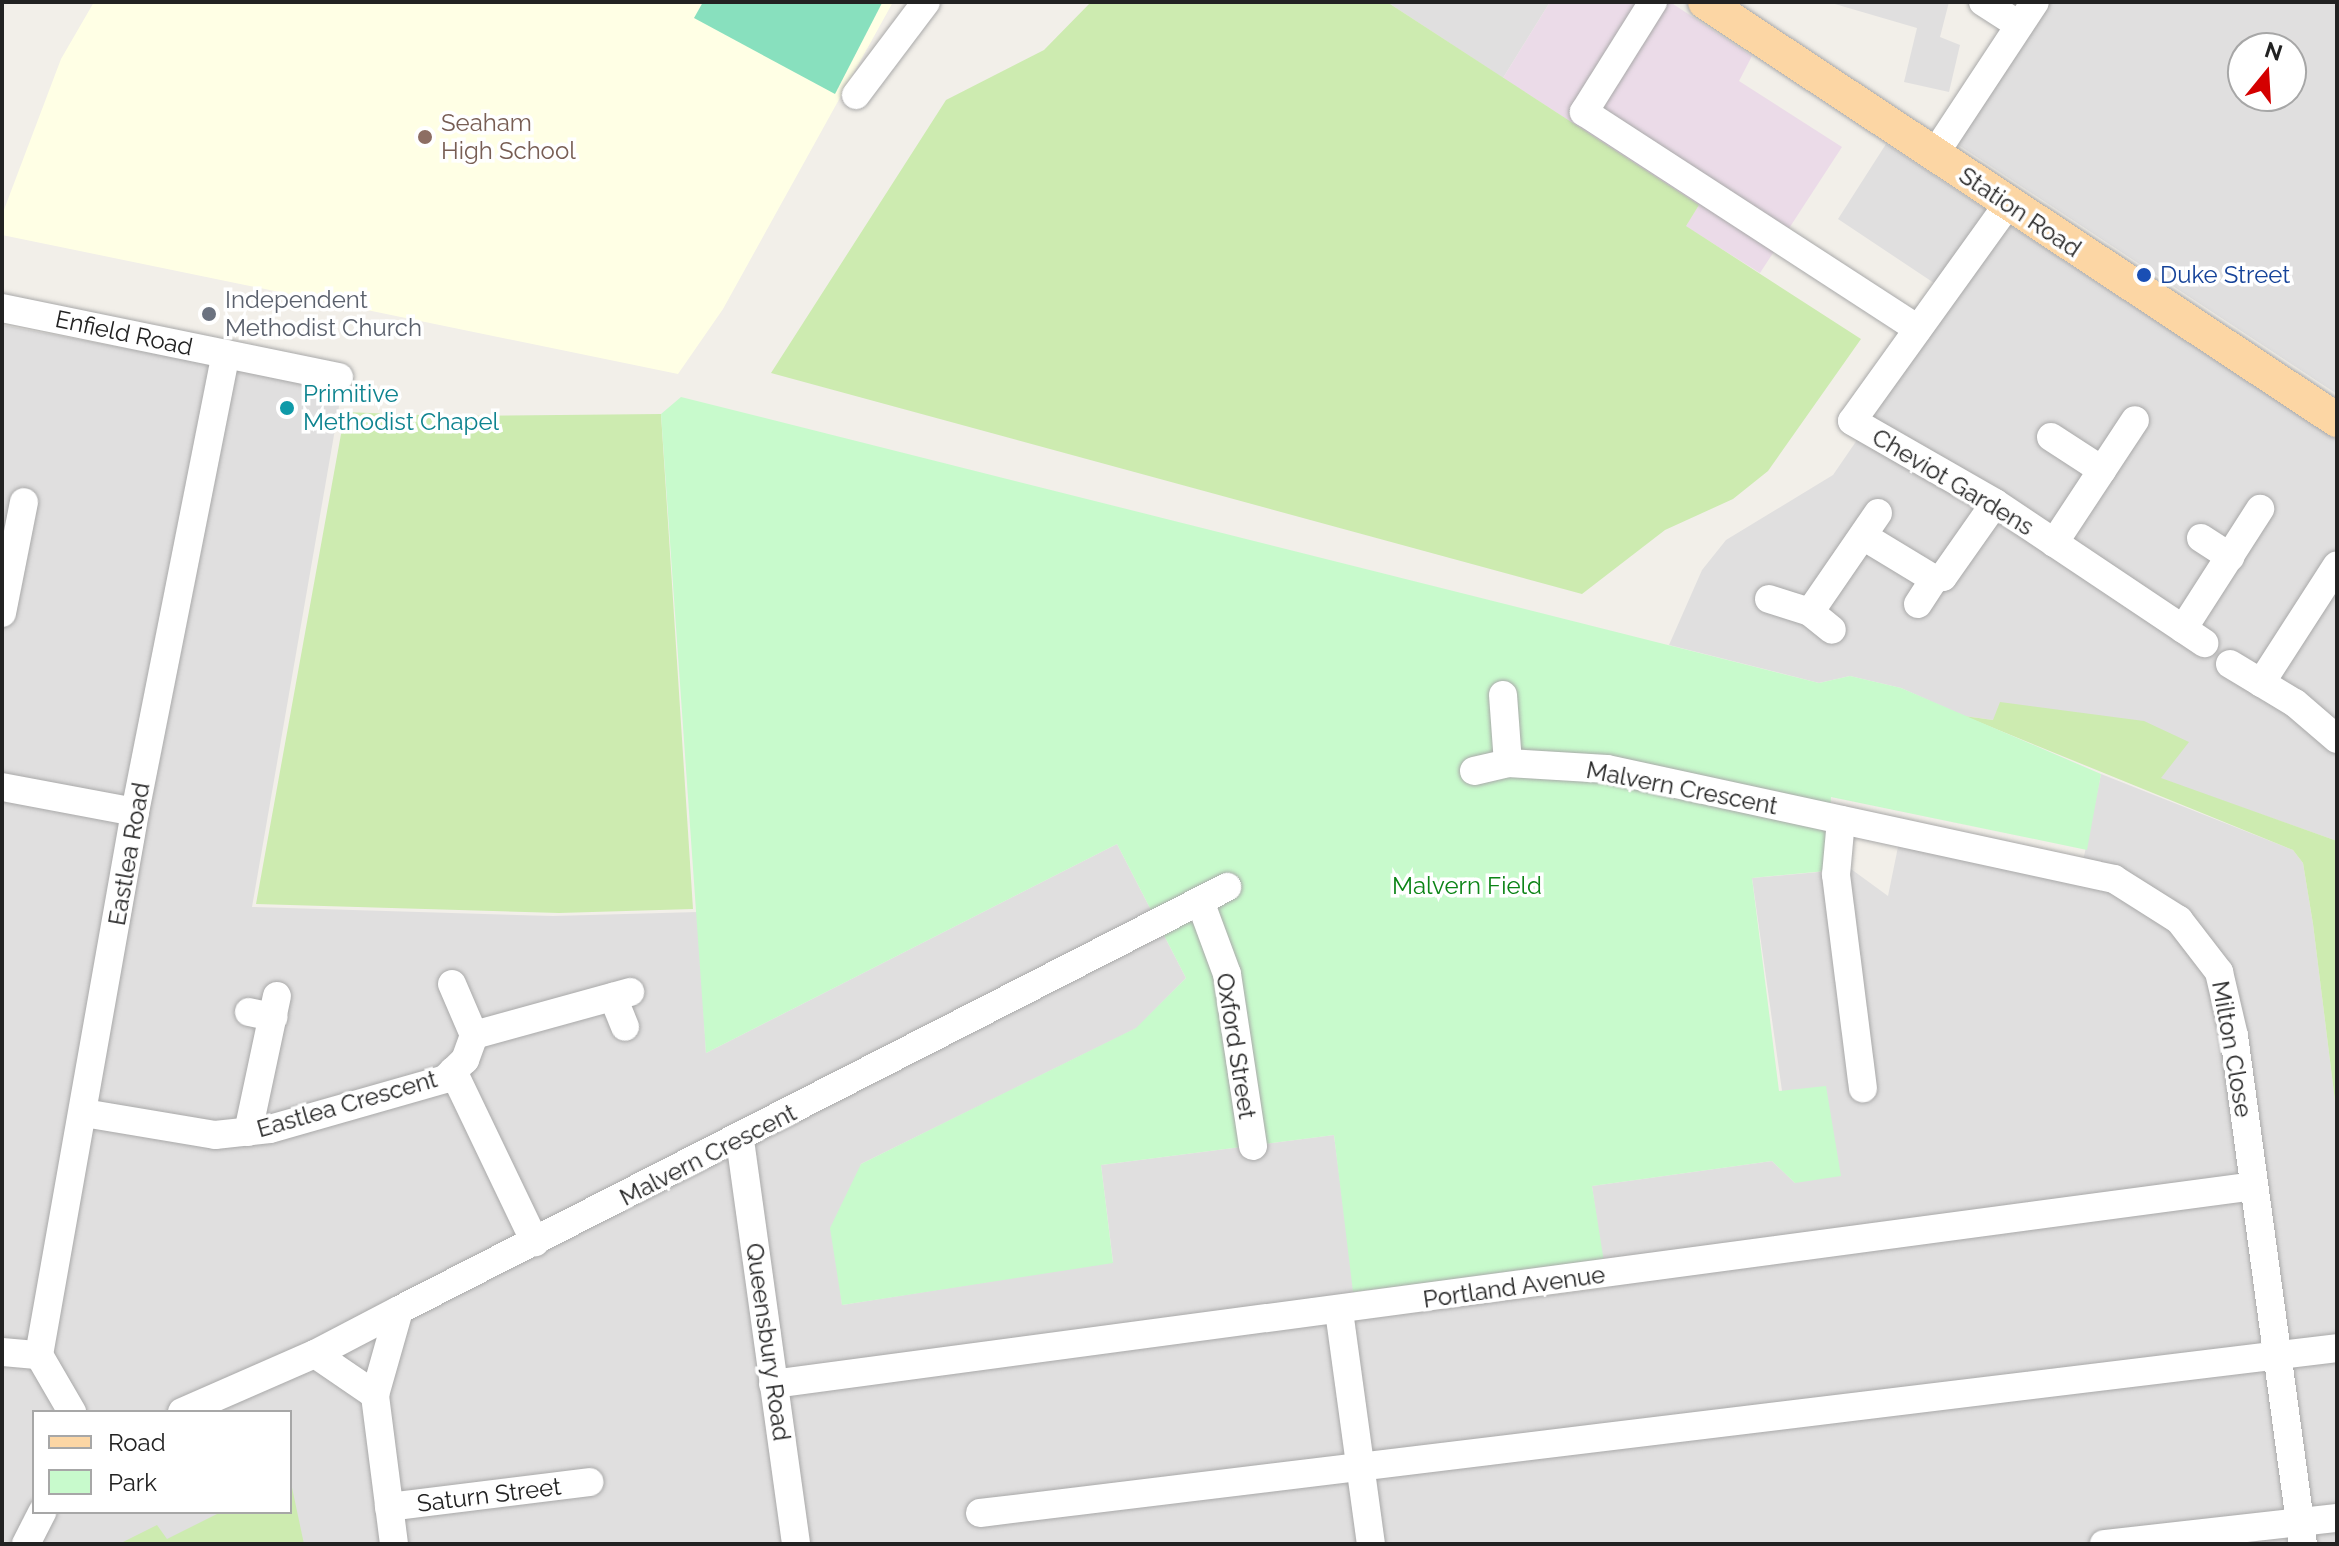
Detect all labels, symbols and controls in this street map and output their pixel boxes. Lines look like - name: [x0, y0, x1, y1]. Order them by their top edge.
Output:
- north arrow: [2227, 32, 2307, 112]
- text: N: [2262, 36, 2286, 66]
- place label: Seaham High School: [441, 109, 576, 165]
- marker: Seaham High School: [416, 128, 434, 146]
- street label: Station Road: [1954, 161, 2086, 263]
- place label: Duke Street: [2160, 261, 2290, 289]
- marker: Duke Street: [2135, 266, 2153, 284]
- place label: Independent Methodist Church: [225, 286, 422, 342]
- street label: Enfield Road: [53, 304, 195, 362]
- marker: Independent Methodist Church: [200, 305, 218, 323]
- place label: Primitive Methodist Chapel: [303, 380, 499, 436]
- marker: Primitive Methodist Chapel: [278, 399, 296, 417]
- street label: Cheviot Gardens: [1867, 422, 2039, 542]
- street label: Malvern Crescent: [1584, 755, 1780, 821]
- street label: Eastlea Road: [102, 780, 156, 928]
- park label: Malvern Field: [1392, 872, 1542, 900]
- street label: Oxford Street: [1210, 971, 1262, 1121]
- street label: Milton Close: [2206, 979, 2258, 1119]
- street label: Eastlea Crescent: [253, 1064, 441, 1144]
- street label: Malvern Crescent: [615, 1098, 801, 1212]
- street label: Queensbury Road: [740, 1241, 796, 1443]
- street label: Portland Avenue: [1421, 1260, 1607, 1314]
- legend: [32, 1410, 292, 1514]
- text: Road: [108, 1428, 166, 1457]
- text: Park: [108, 1468, 157, 1497]
- street label: Saturn Street: [415, 1472, 563, 1518]

